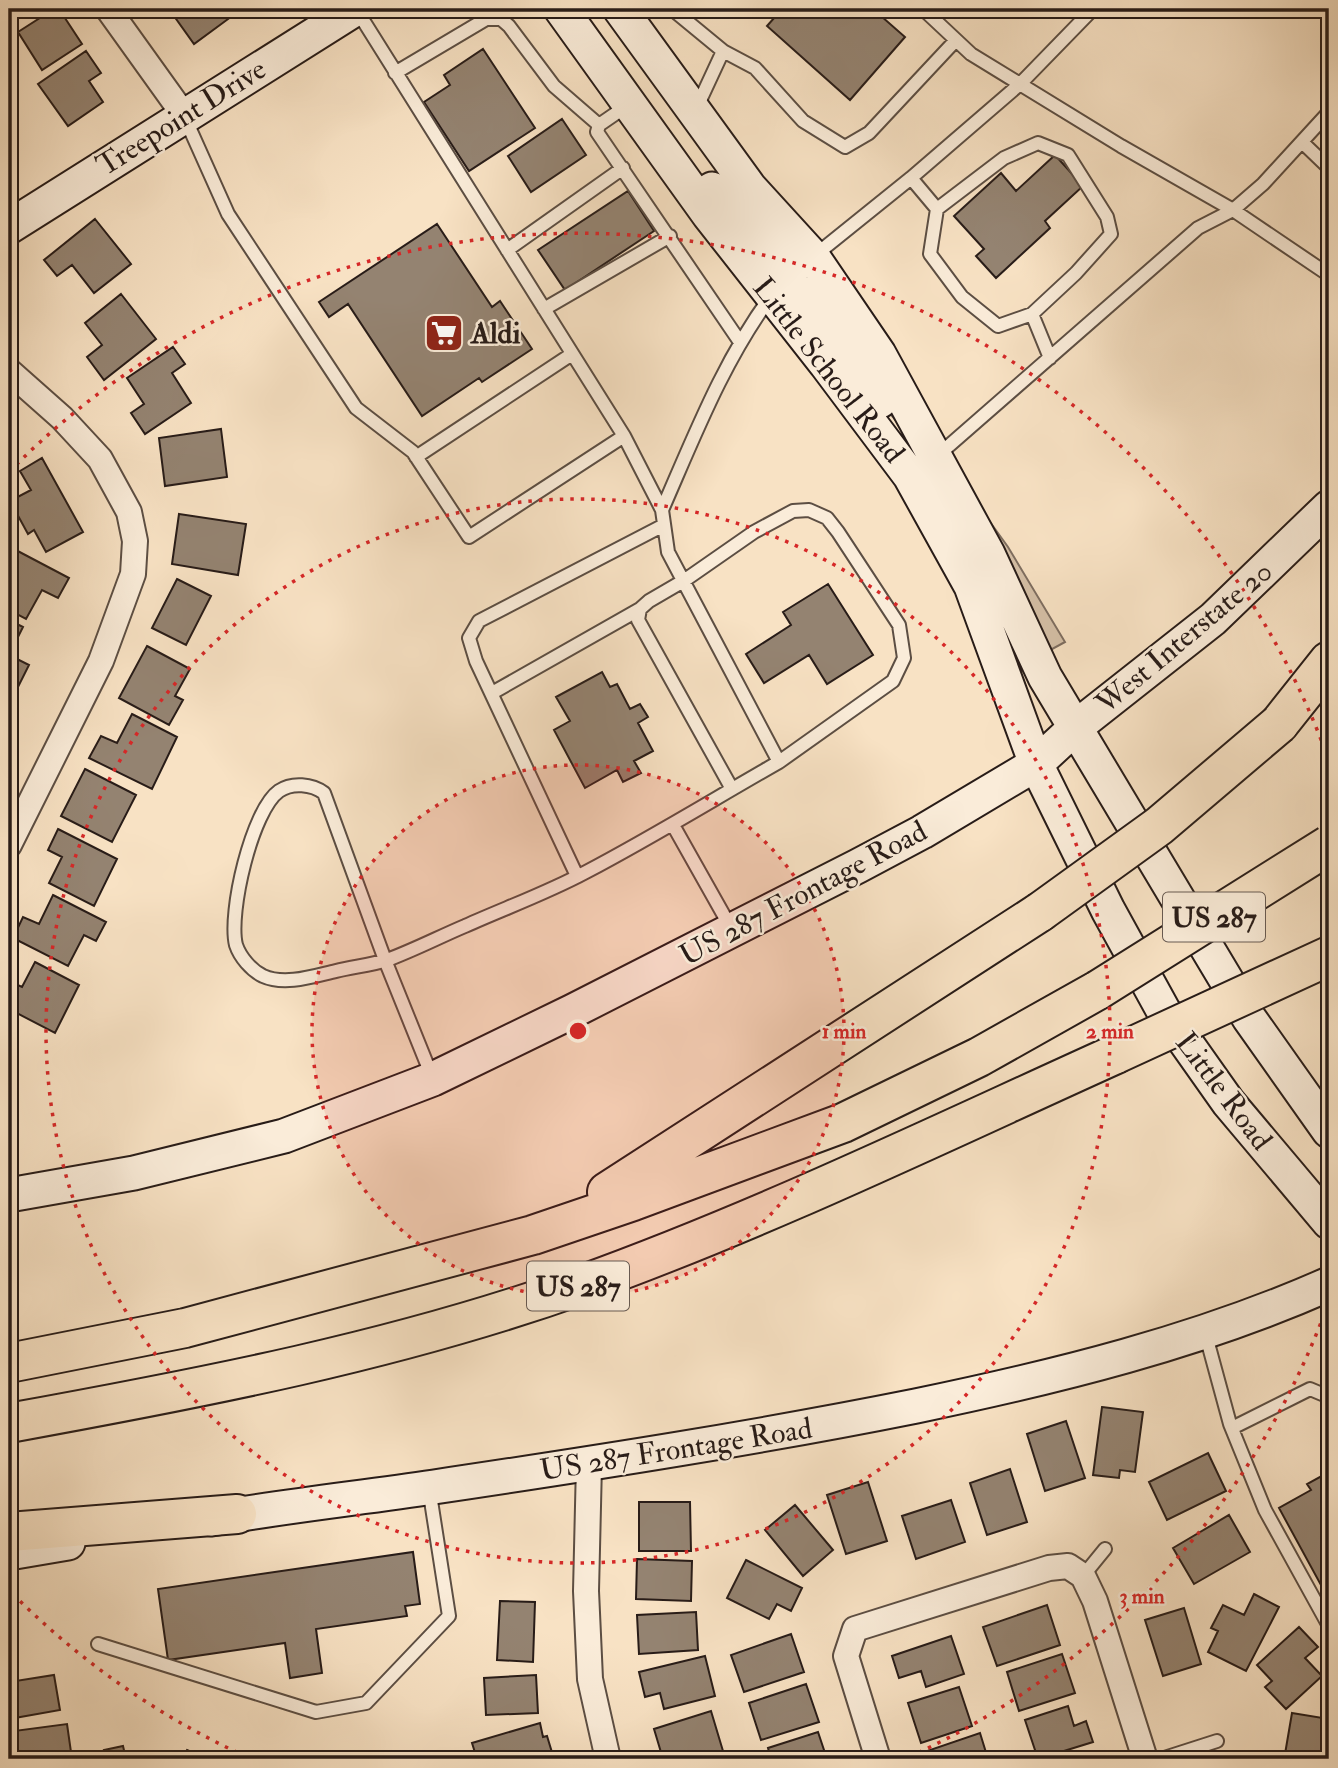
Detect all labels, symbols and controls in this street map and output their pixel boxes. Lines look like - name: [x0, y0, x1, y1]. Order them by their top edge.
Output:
- street label: Treepoint Drive: [90, 51, 273, 184]
- street label: Little School Road: [745, 270, 913, 471]
- supermarket icon: Aldi: [423, 312, 465, 354]
- place label: Aldi: [469, 315, 520, 352]
- street label: West Interstate 20: [1088, 553, 1280, 723]
- street label: US 287 Frontage Road: [673, 812, 933, 974]
- road number: US 287: [1163, 892, 1265, 942]
- text: 1 min: [822, 1018, 866, 1045]
- text: 2 min: [1086, 1018, 1134, 1045]
- centre of rings: [566, 1019, 590, 1043]
- street label: Little Road: [1167, 1025, 1280, 1158]
- road number: US 287: [527, 1262, 629, 1310]
- street label: US 287 Frontage Road: [537, 1410, 815, 1489]
- text: 3 min: [1119, 1583, 1165, 1610]

